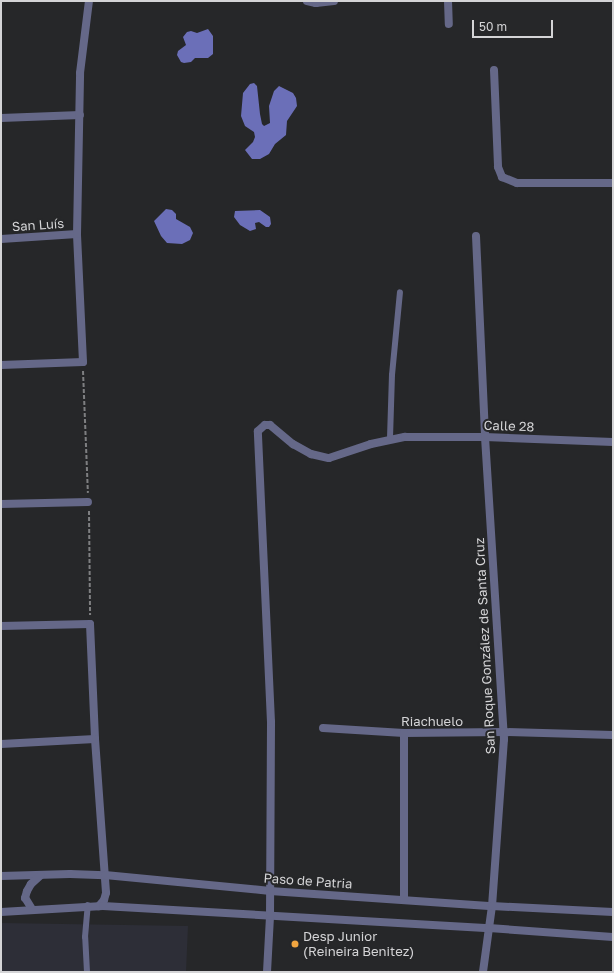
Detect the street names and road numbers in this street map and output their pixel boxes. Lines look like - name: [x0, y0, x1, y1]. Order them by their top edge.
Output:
- street label: San Luís: [11, 215, 65, 235]
- street label: Calle 28: [483, 417, 535, 435]
- street label: San Roque González de Santa Cruz: [472, 537, 498, 755]
- street label: Riachuelo: [401, 713, 463, 729]
- street label: Paso de Patria: [263, 870, 353, 892]

